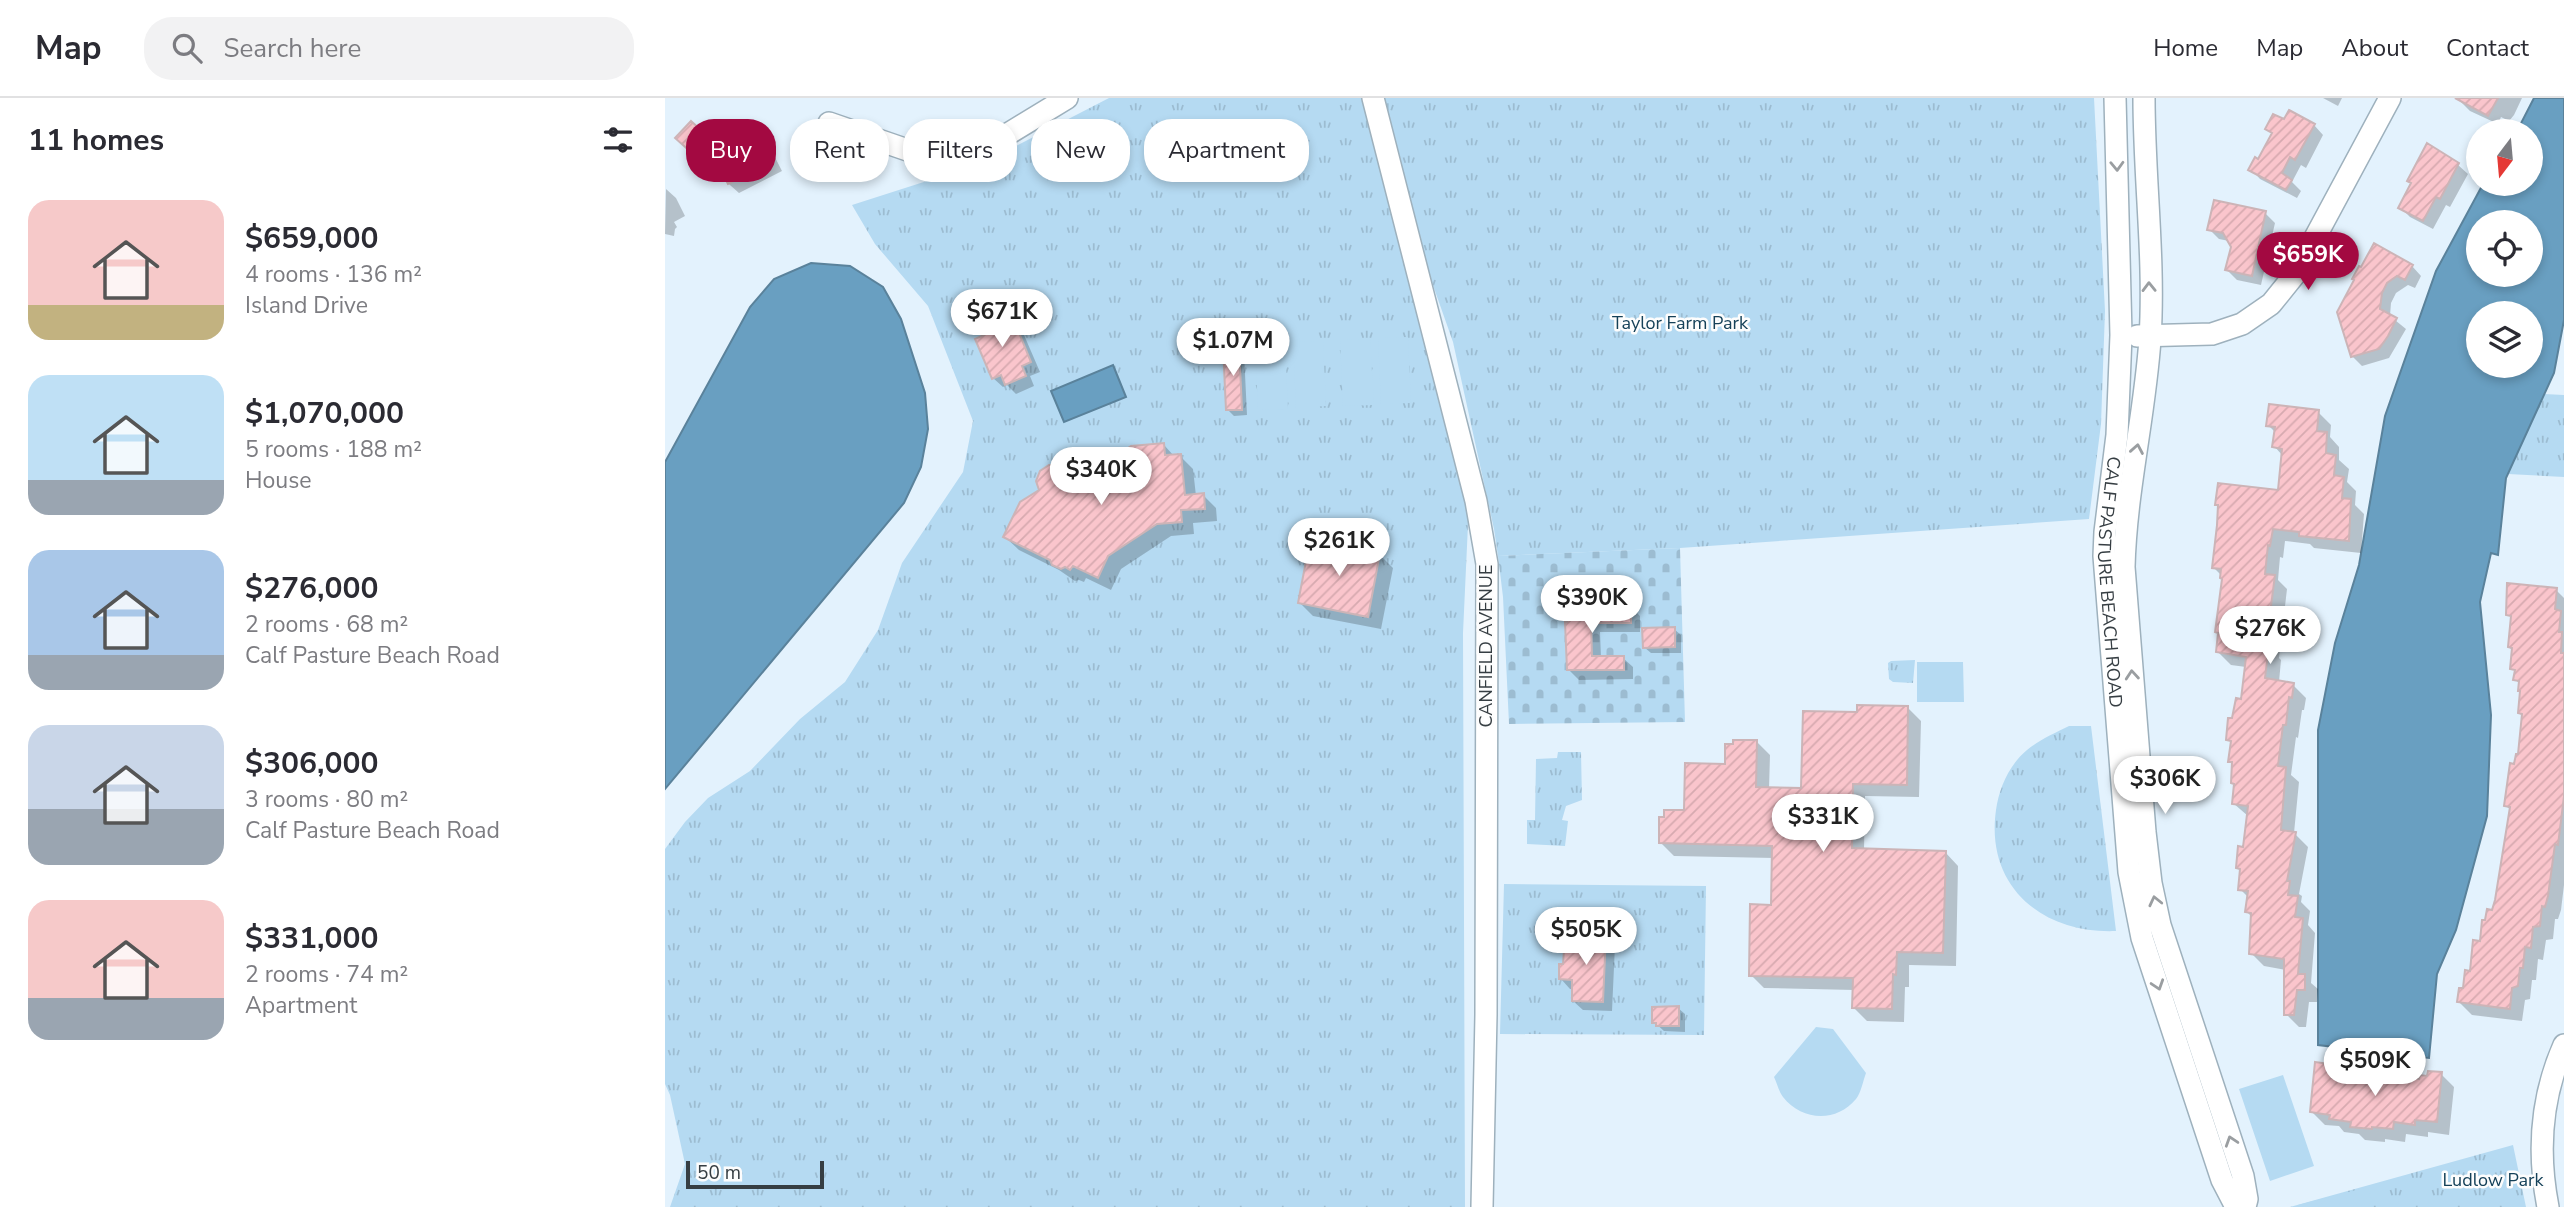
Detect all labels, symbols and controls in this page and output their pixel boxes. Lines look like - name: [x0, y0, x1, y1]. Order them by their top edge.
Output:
- search box: [144, 17, 634, 80]
- text: Map: [35, 26, 102, 71]
- icon: search: [168, 29, 206, 67]
- text: Search here: [224, 31, 361, 66]
- text: Home: [2153, 32, 2218, 64]
- text: Map: [2256, 32, 2303, 64]
- text: About: [2341, 32, 2408, 64]
- text: Contact: [2446, 32, 2529, 64]
- chip: Buy: [686, 119, 776, 182]
- chip: Rent: [790, 119, 889, 182]
- chip: Filters: [903, 119, 1017, 182]
- chip: New: [1031, 119, 1130, 182]
- chip: Apartment: [1144, 119, 1309, 182]
- north arrow: [2466, 119, 2543, 196]
- map controls: [2466, 119, 2543, 378]
- text: 11 homes: [28, 120, 164, 161]
- icon: filters: [599, 121, 637, 159]
- one-way arrow: [2110, 161, 2125, 172]
- button: locate: [2466, 210, 2543, 287]
- text: $659,000: [245, 218, 378, 259]
- icon: home: [84, 228, 168, 312]
- pin: $659K: [2259, 232, 2357, 292]
- text: $659K: [2273, 239, 2343, 270]
- text: 4 rooms · 136 m²: [245, 259, 422, 290]
- one-way arrow: [2141, 281, 2157, 292]
- pin: $671K: [953, 289, 1051, 349]
- text: Island Drive: [245, 290, 368, 321]
- text: $671K: [967, 296, 1037, 327]
- button: layers: [2466, 301, 2543, 378]
- park label: Taylor Farm Park: [1612, 311, 1749, 335]
- pin: $1.07M: [1176, 318, 1290, 378]
- text: $1.07M: [1193, 325, 1273, 356]
- text: $1,070,000: [245, 393, 404, 434]
- icon: home: [84, 403, 168, 487]
- text: 5 rooms · 188 m²: [245, 434, 422, 465]
- one-way arrow: [2129, 443, 2144, 455]
- pin: $340K: [1052, 448, 1150, 507]
- text: $340K: [1066, 454, 1136, 485]
- street label: CALF PASTURE BEACH ROAD: [2092, 455, 2128, 709]
- text: House: [245, 465, 312, 496]
- pin: $261K: [1290, 518, 1388, 578]
- text: $261K: [1304, 525, 1374, 556]
- street label: CANFIELD AVENUE: [1474, 565, 1498, 727]
- text: $276,000: [245, 568, 378, 609]
- pin: $390K: [1543, 575, 1641, 635]
- icon: home: [84, 578, 168, 662]
- text: $390K: [1557, 582, 1627, 613]
- pin: $276K: [2221, 606, 2319, 666]
- text: 2 rooms · 68 m²: [245, 609, 408, 640]
- text: $276K: [2235, 613, 2305, 644]
- text: Calf Pasture Beach Road: [245, 640, 500, 671]
- one-way arrow: [2125, 669, 2140, 680]
- text: $306,000: [245, 743, 378, 784]
- icon: home: [84, 753, 168, 837]
- pin: $306K: [2116, 756, 2214, 816]
- text: $306K: [2130, 763, 2200, 794]
- text: 3 rooms · 80 m²: [245, 784, 408, 815]
- pin: $331K: [1774, 794, 1872, 854]
- text: $331K: [1788, 801, 1858, 832]
- text: Calf Pasture Beach Road: [245, 815, 500, 846]
- one-way arrow: [2148, 895, 2163, 907]
- pin: $505K: [1537, 908, 1635, 967]
- text: $505K: [1551, 914, 1621, 945]
- text: $331,000: [245, 918, 378, 959]
- icon: home: [84, 928, 168, 1012]
- text: 2 rooms · 74 m²: [245, 959, 408, 990]
- one-way arrow: [2150, 978, 2165, 990]
- text: Apartment: [245, 990, 357, 1021]
- pin: $509K: [2326, 1038, 2424, 1098]
- text: $509K: [2340, 1045, 2410, 1076]
- one-way arrow: [2225, 1135, 2240, 1147]
- scale bar: [686, 1158, 824, 1190]
- text: 50 m: [697, 1160, 741, 1186]
- park label: Ludlow Park: [2442, 1168, 2545, 1192]

